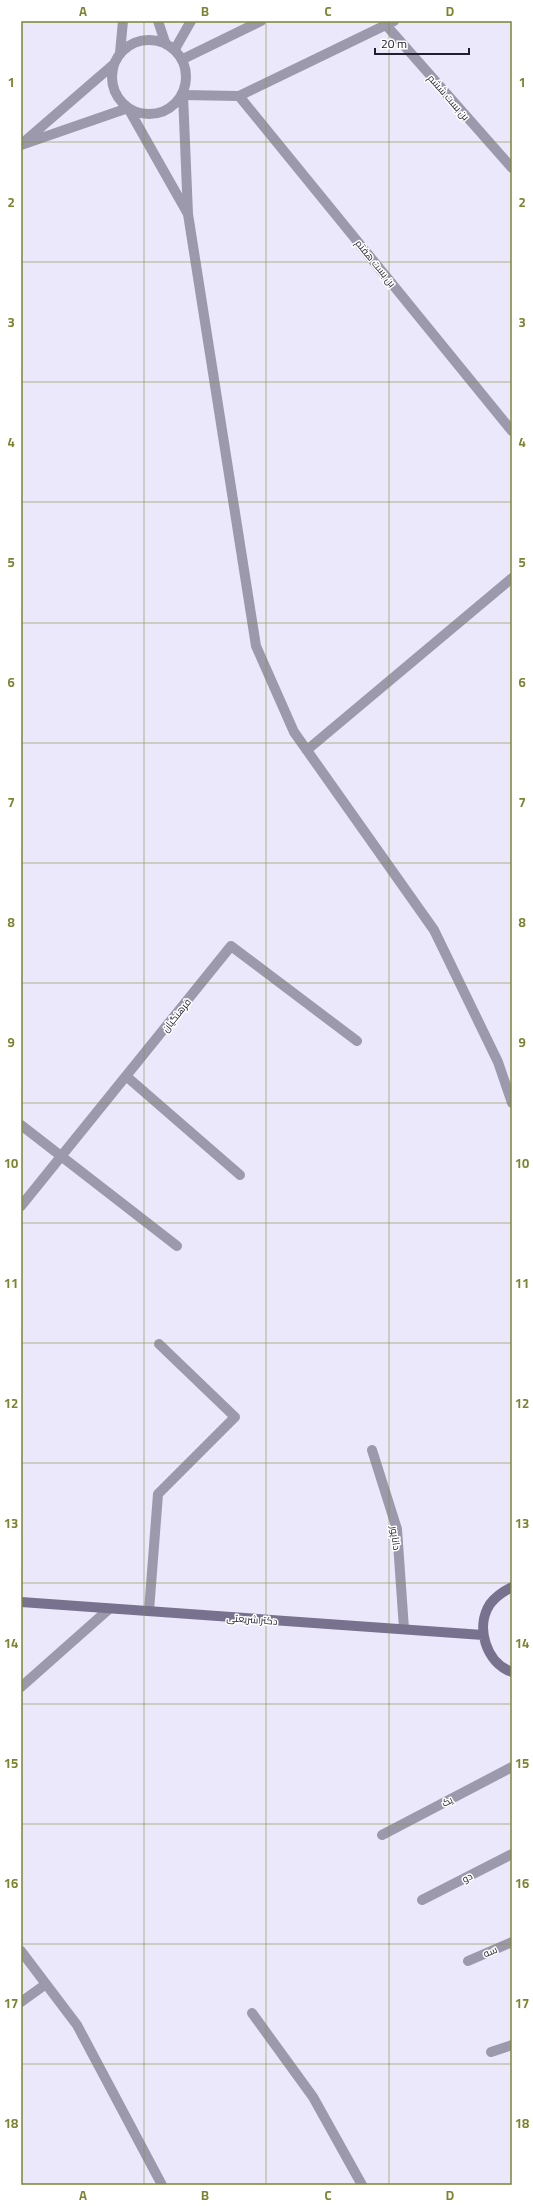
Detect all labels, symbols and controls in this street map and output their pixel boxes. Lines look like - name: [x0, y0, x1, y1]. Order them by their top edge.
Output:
- text: A: [79, 0, 87, 23]
- text: B: [201, 0, 209, 23]
- text: C: [324, 0, 332, 23]
- text: D: [446, 0, 454, 23]
- scale bar: [375, 30, 469, 56]
- text: 20 m: [381, 32, 407, 55]
- text: 1: [7, 70, 15, 94]
- street label: بن بست ششم: [423, 70, 474, 125]
- text: 1: [518, 70, 526, 94]
- text: 2: [7, 190, 15, 214]
- text: 2: [518, 190, 526, 214]
- street label: بن بست هفتم: [350, 235, 401, 292]
- text: 3: [7, 310, 15, 334]
- text: 3: [518, 310, 526, 334]
- text: 4: [7, 430, 15, 454]
- text: 4: [518, 430, 526, 454]
- text: 5: [7, 550, 15, 574]
- text: 5: [518, 550, 526, 574]
- text: 6: [7, 670, 15, 694]
- text: 6: [518, 670, 526, 694]
- text: 7: [7, 790, 15, 814]
- text: 7: [518, 790, 526, 814]
- text: 8: [7, 910, 15, 934]
- text: 8: [518, 910, 526, 934]
- street label: فرهنگیان: [157, 994, 196, 1037]
- text: 9: [7, 1030, 15, 1054]
- text: 9: [518, 1030, 526, 1054]
- text: 10: [4, 1151, 18, 1175]
- text: 10: [515, 1151, 529, 1175]
- text: 11: [4, 1271, 18, 1295]
- text: 11: [515, 1271, 529, 1295]
- text: 12: [4, 1391, 18, 1415]
- text: 12: [515, 1391, 529, 1415]
- text: 13: [4, 1511, 18, 1535]
- text: 13: [515, 1511, 529, 1535]
- street label: داناپور: [384, 1524, 406, 1551]
- street label: دکتر شریعتی: [226, 1608, 278, 1631]
- text: 14: [4, 1631, 18, 1655]
- text: 14: [515, 1631, 529, 1655]
- text: 15: [4, 1751, 18, 1775]
- text: 15: [515, 1751, 529, 1775]
- street label: یک: [438, 1790, 457, 1812]
- street label: دو: [458, 1867, 476, 1888]
- text: 16: [4, 1871, 18, 1895]
- text: 16: [515, 1871, 529, 1895]
- street label: سه: [480, 1940, 500, 1963]
- text: 17: [4, 1991, 18, 2015]
- text: 17: [515, 1991, 529, 2015]
- text: 18: [4, 2111, 18, 2135]
- text: 18: [515, 2111, 529, 2135]
- text: A: [79, 2183, 87, 2206]
- text: B: [201, 2183, 209, 2206]
- text: C: [324, 2183, 332, 2206]
- text: D: [446, 2183, 454, 2206]

